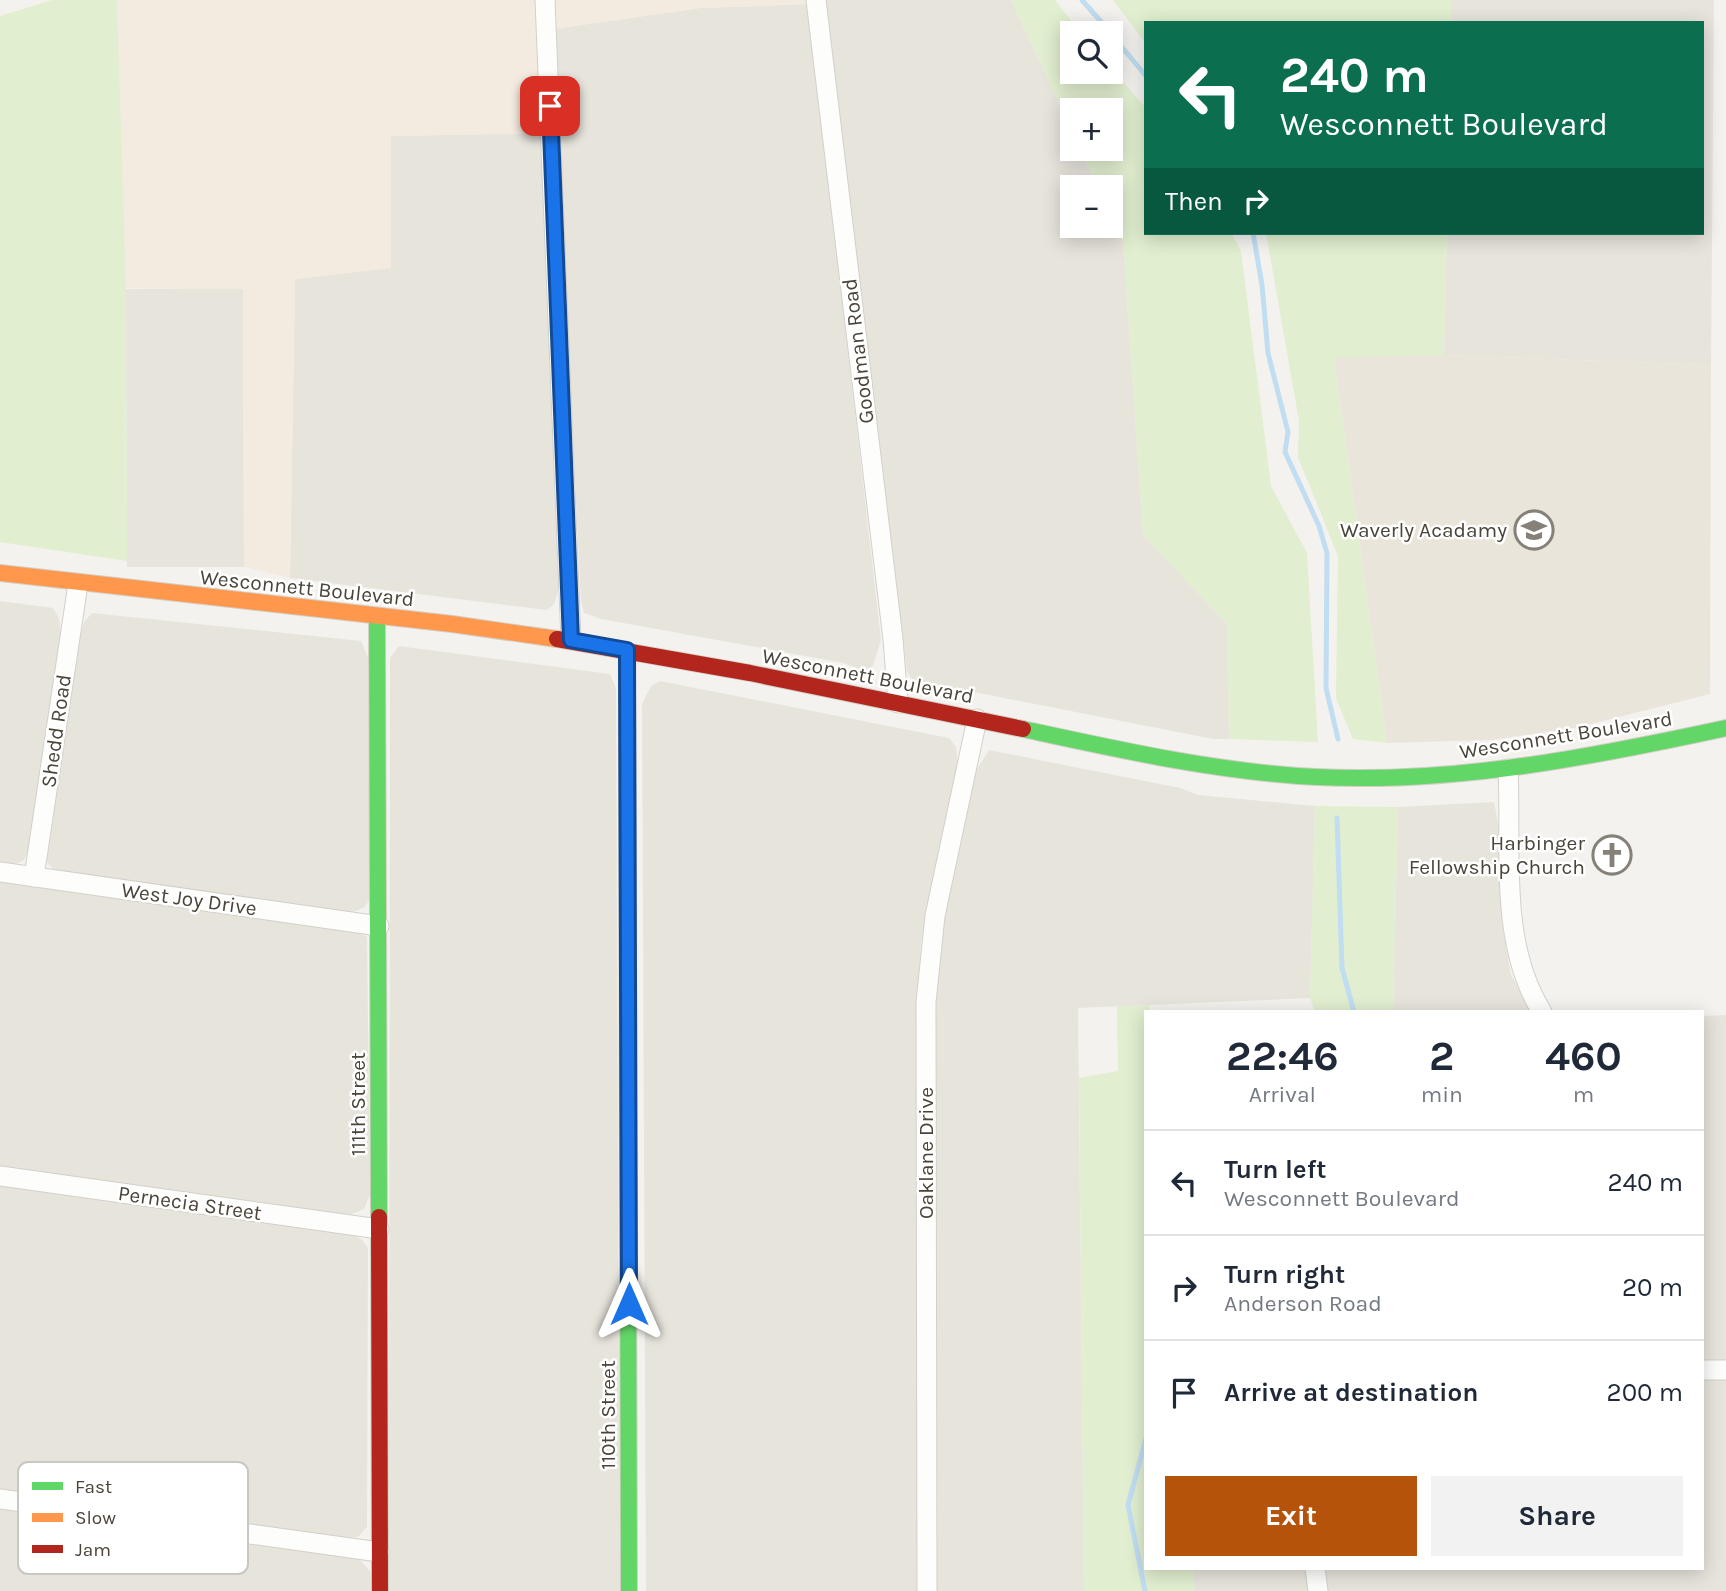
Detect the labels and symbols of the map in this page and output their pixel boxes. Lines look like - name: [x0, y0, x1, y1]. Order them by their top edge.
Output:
- pin: [520, 76, 580, 136]
- street label: Goodman Road: [837, 277, 879, 425]
- school or university icon: Waverly Acadamy: [1513, 509, 1555, 551]
- place label: Waverly Acadamy: [1340, 518, 1507, 542]
- street label: Wesconnett Boulevard: [199, 565, 415, 611]
- street label: Wesconnett Boulevard: [760, 644, 976, 708]
- street label: Shedd Road: [36, 673, 76, 789]
- street label: Wesconnett Boulevard: [1458, 706, 1674, 764]
- place label: Harbinger Fellowship Church: [1409, 831, 1585, 879]
- church icon: Harbinger Fellowship Church: [1591, 834, 1633, 876]
- street label: West Joy Drive: [120, 878, 258, 920]
- street label: 111th Street: [346, 1052, 370, 1156]
- street label: Oaklane Drive: [914, 1087, 938, 1219]
- street label: Pernecia Street: [117, 1181, 263, 1225]
- position arrow: [592, 1267, 666, 1341]
- street label: 110th Street: [596, 1360, 620, 1470]
- legend: [18, 1462, 248, 1574]
- text: Fast: [75, 1476, 112, 1498]
- text: Slow: [75, 1507, 116, 1529]
- text: Jam: [75, 1539, 111, 1561]

